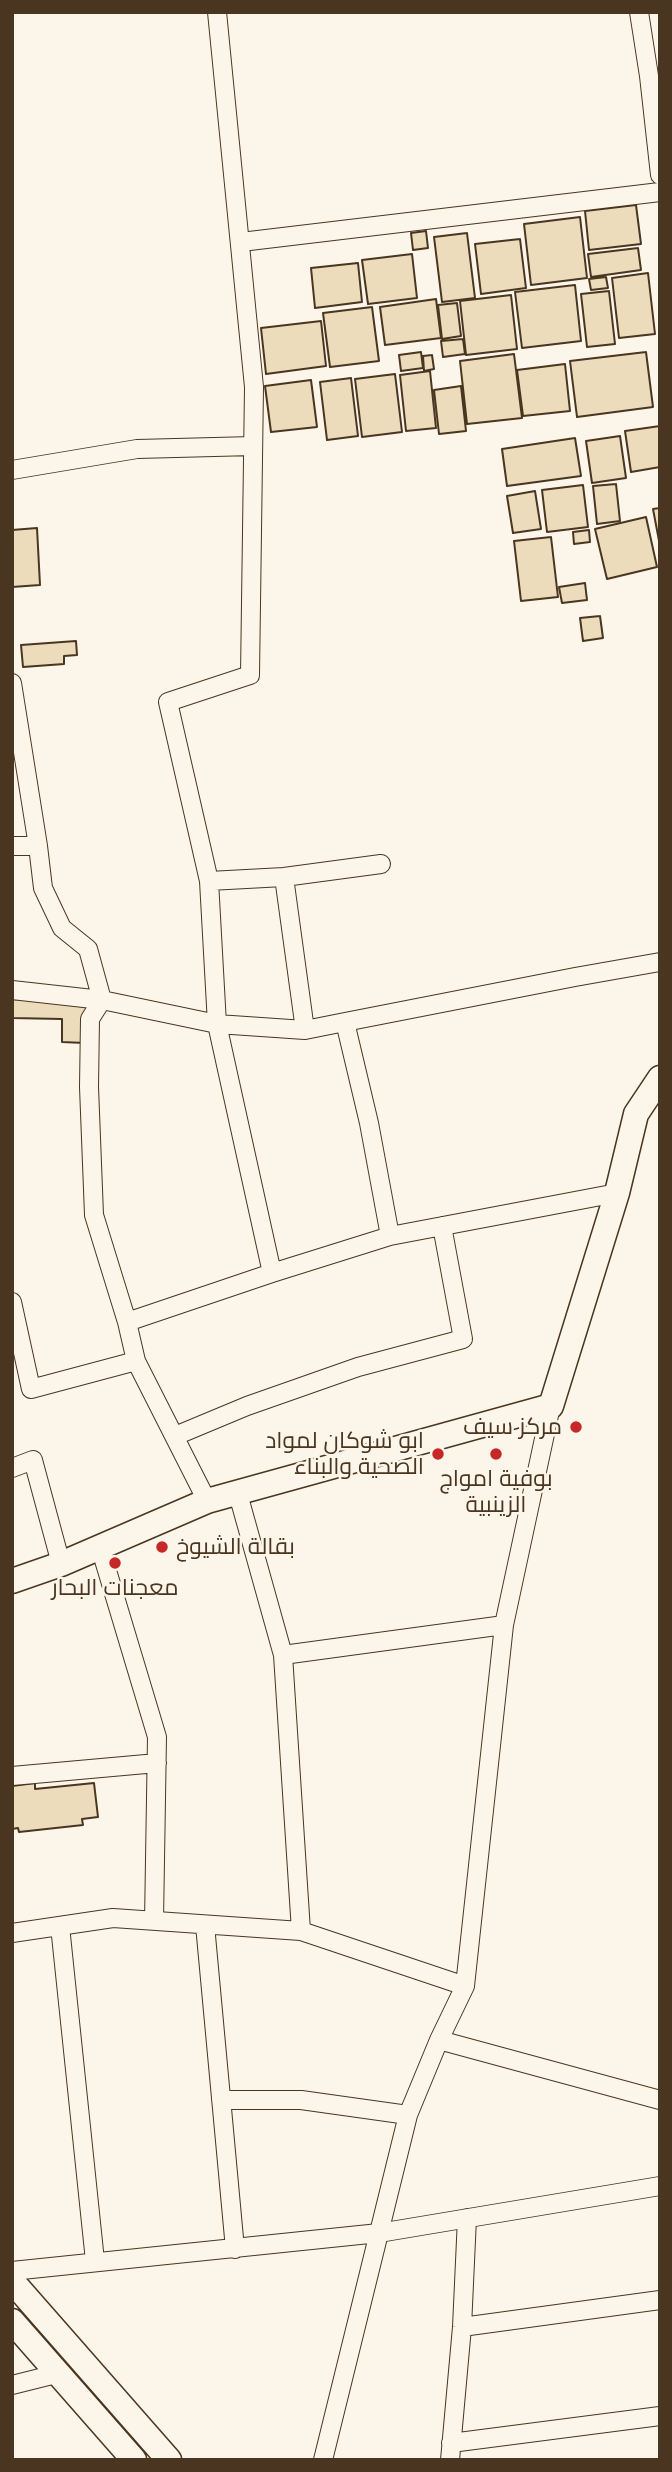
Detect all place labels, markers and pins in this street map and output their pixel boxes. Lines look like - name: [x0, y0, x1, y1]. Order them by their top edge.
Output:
- place label: مركز سيف: [463, 1413, 562, 1441]
- marker: مركز سيف: [568, 1419, 584, 1435]
- place label: ابو شوكان لمواد الصحية والبناء: [265, 1427, 424, 1481]
- marker: ابو شوكان لمواد الصحية والبناء: [430, 1446, 446, 1462]
- marker: بوفية امواج الزينبية: [488, 1446, 504, 1462]
- place label: بوفية امواج الزينبية: [439, 1465, 553, 1519]
- place label: بقالة الشيوخ: [176, 1533, 295, 1561]
- marker: بقالة الشيوخ: [154, 1539, 170, 1555]
- marker: معجنات البحار: [107, 1555, 123, 1571]
- place label: معجنات البحار: [52, 1574, 178, 1602]

